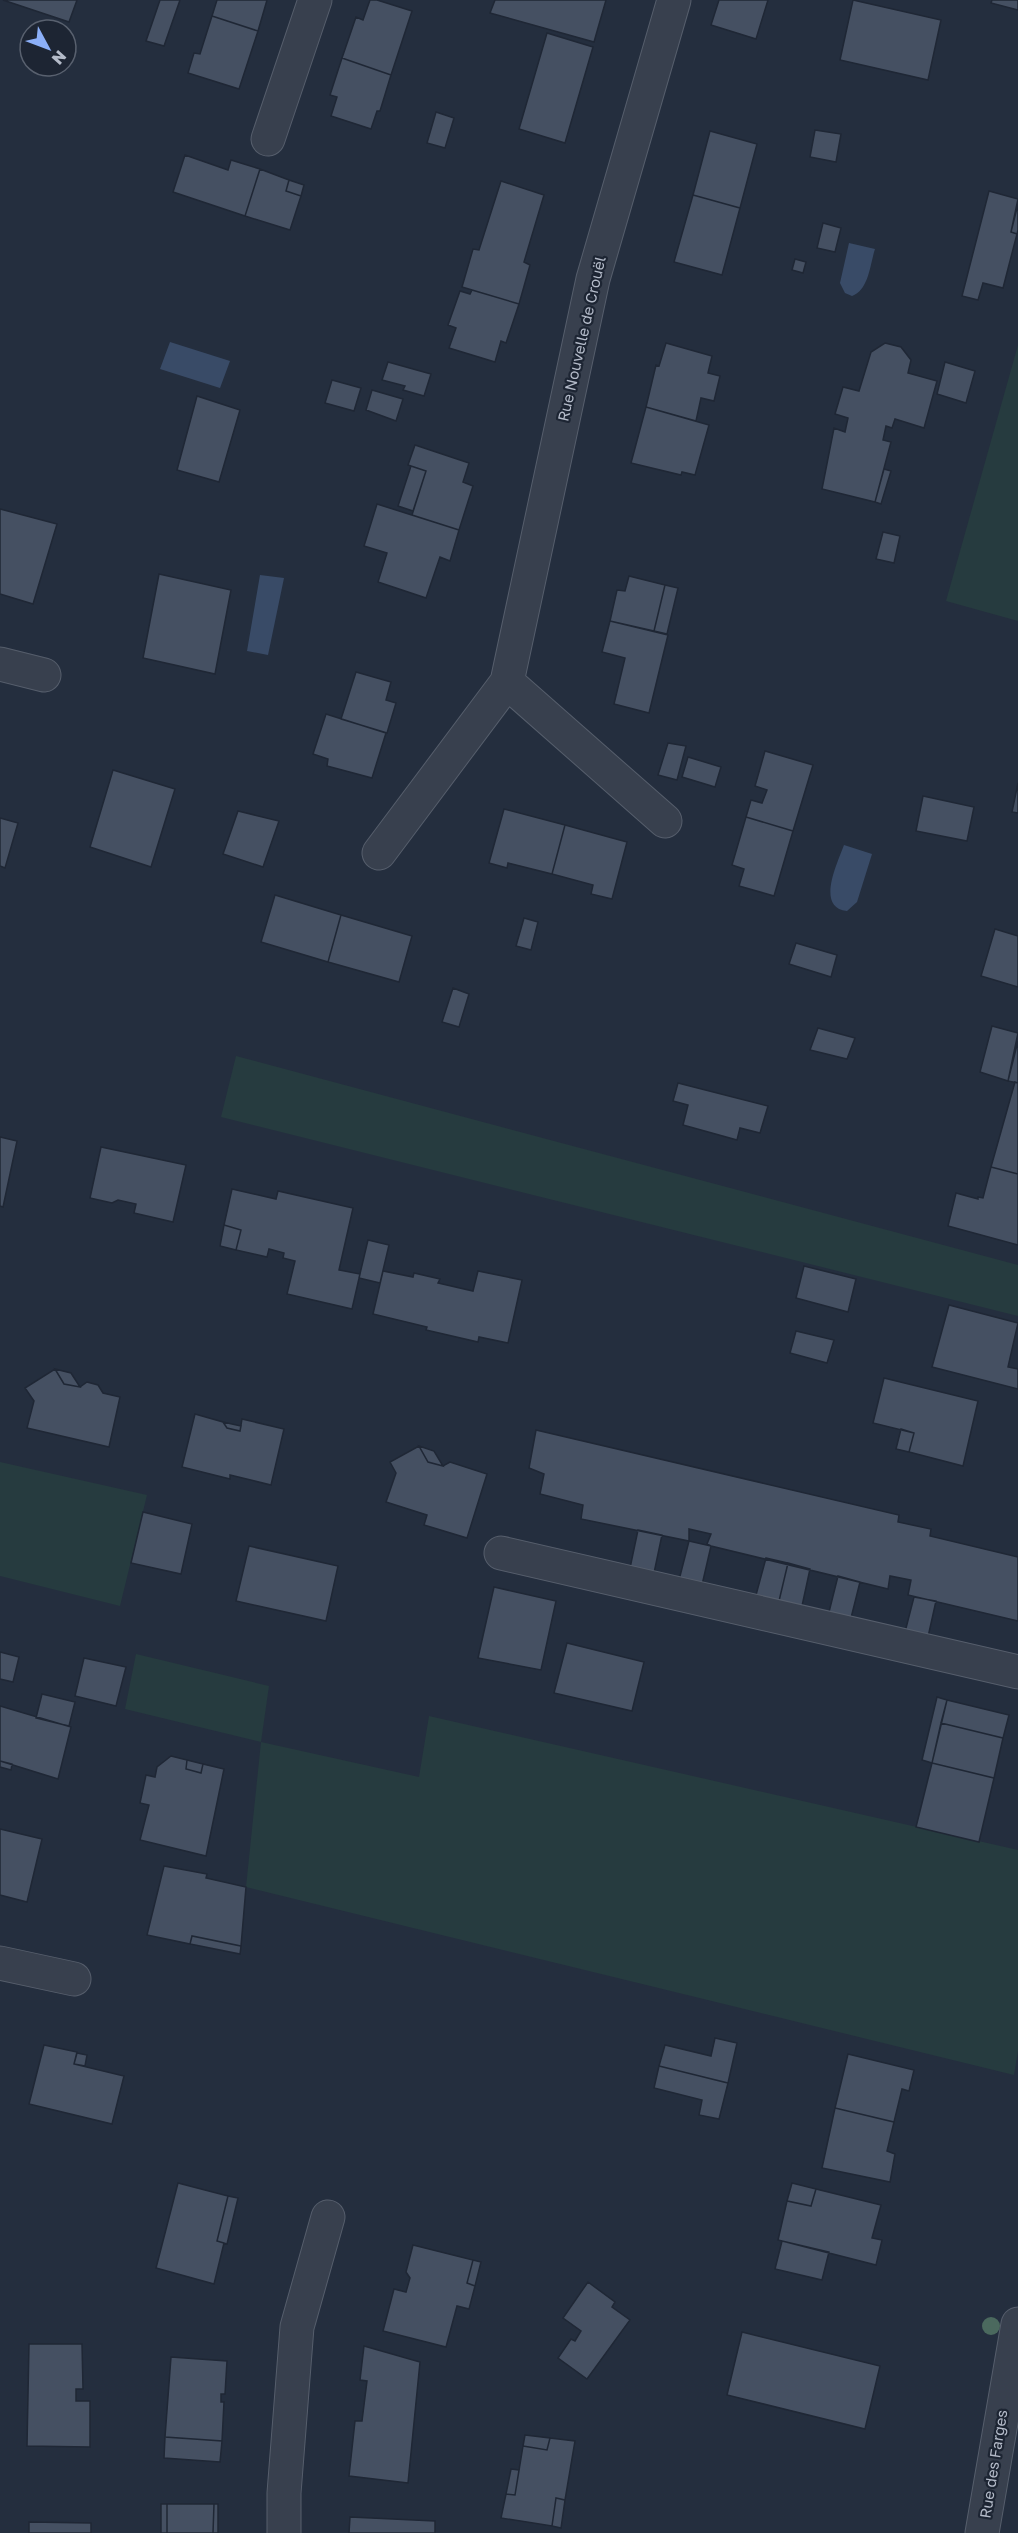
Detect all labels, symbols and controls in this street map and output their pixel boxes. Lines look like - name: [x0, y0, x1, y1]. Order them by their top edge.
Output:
- north arrow: [18, 18, 78, 78]
- text: N: [48, 47, 71, 69]
- street label: Rue Nouvelle de Crouël: [553, 254, 609, 423]
- street label: Rue des Farges: [976, 2408, 1010, 2519]

